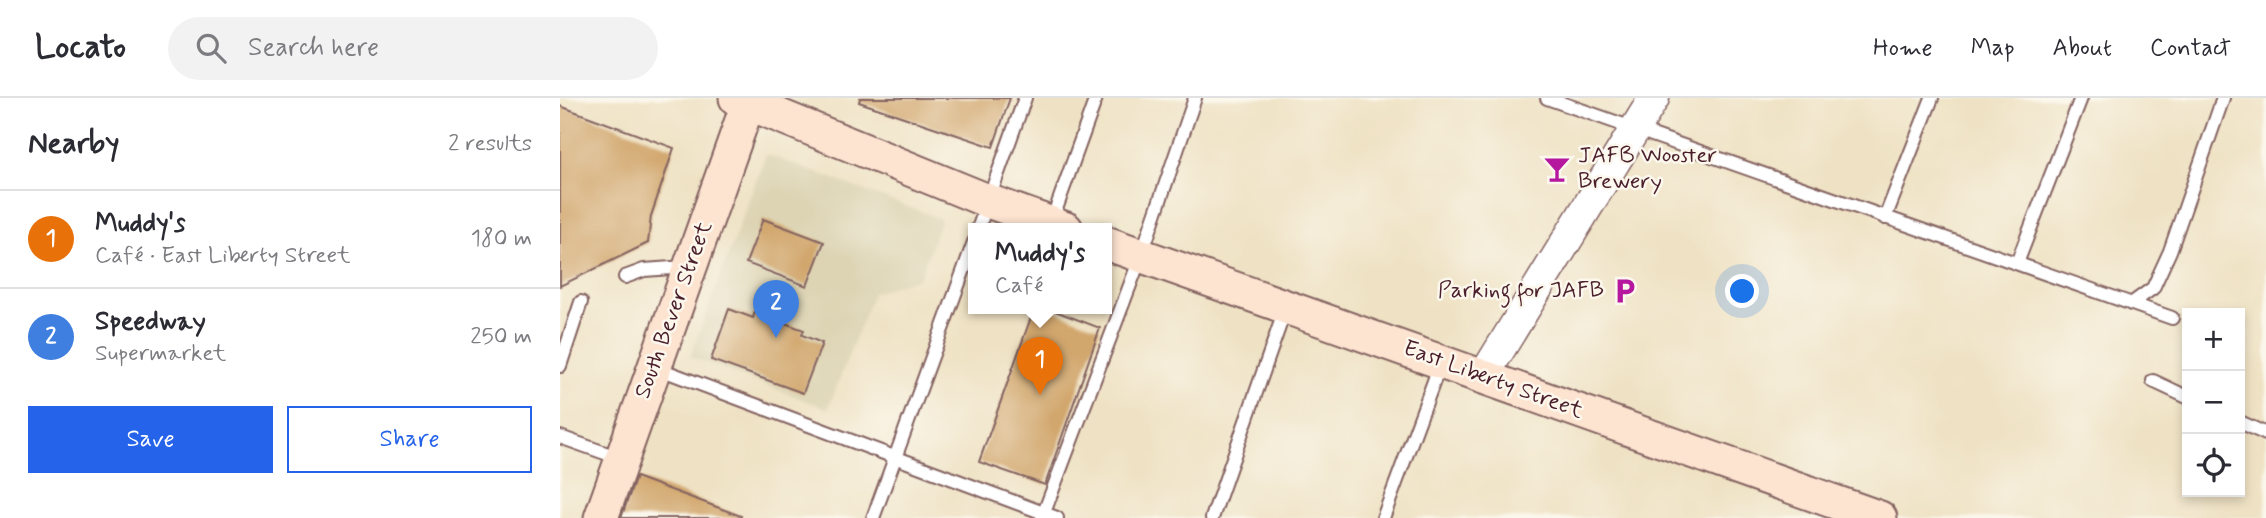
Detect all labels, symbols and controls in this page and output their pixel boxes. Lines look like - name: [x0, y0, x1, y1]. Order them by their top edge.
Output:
- search box: [168, 17, 658, 80]
- text: Locato: [35, 26, 126, 70]
- icon: search: [192, 29, 230, 67]
- text: Search here: [248, 31, 379, 65]
- text: Home: [1873, 33, 1933, 64]
- text: Map: [1971, 33, 2015, 64]
- text: About: [2053, 33, 2112, 64]
- text: Contact: [2150, 33, 2231, 64]
- text: Nearby: [28, 124, 119, 163]
- text: 2 results: [448, 129, 532, 159]
- place label: JAFB Wooster Brewery: [1578, 141, 1717, 197]
- bar icon: JAFB Wooster Brewery: [1542, 154, 1572, 184]
- text: Muddy's: [95, 207, 186, 241]
- street label: South Bever Street: [628, 217, 720, 403]
- popup: [968, 223, 1112, 314]
- text: 1: [46, 224, 56, 254]
- text: 180 m: [471, 224, 532, 254]
- text: Muddy's: [995, 237, 1085, 271]
- text: Café · East Liberty Street: [95, 241, 351, 271]
- text: Café: [995, 271, 1043, 301]
- your location: [1725, 274, 1759, 308]
- place label: Parking for JAFB: [1438, 276, 1604, 308]
- parking icon: Parking for JAFB: [1610, 276, 1640, 306]
- pin: 2: [753, 280, 799, 338]
- text: Speedway: [95, 305, 206, 339]
- map controls: [2182, 308, 2245, 497]
- button: +: [2182, 308, 2245, 371]
- text: 2: [45, 322, 57, 352]
- text: 250 m: [470, 322, 532, 352]
- street label: East Liberty Street: [1399, 334, 1588, 427]
- pin: 1: [1017, 337, 1063, 395]
- text: Supermarket: [95, 339, 226, 369]
- button: −: [2182, 371, 2245, 434]
- button: Save: [28, 406, 273, 473]
- button: Share: [287, 406, 532, 473]
- button: locate: [2182, 434, 2245, 497]

